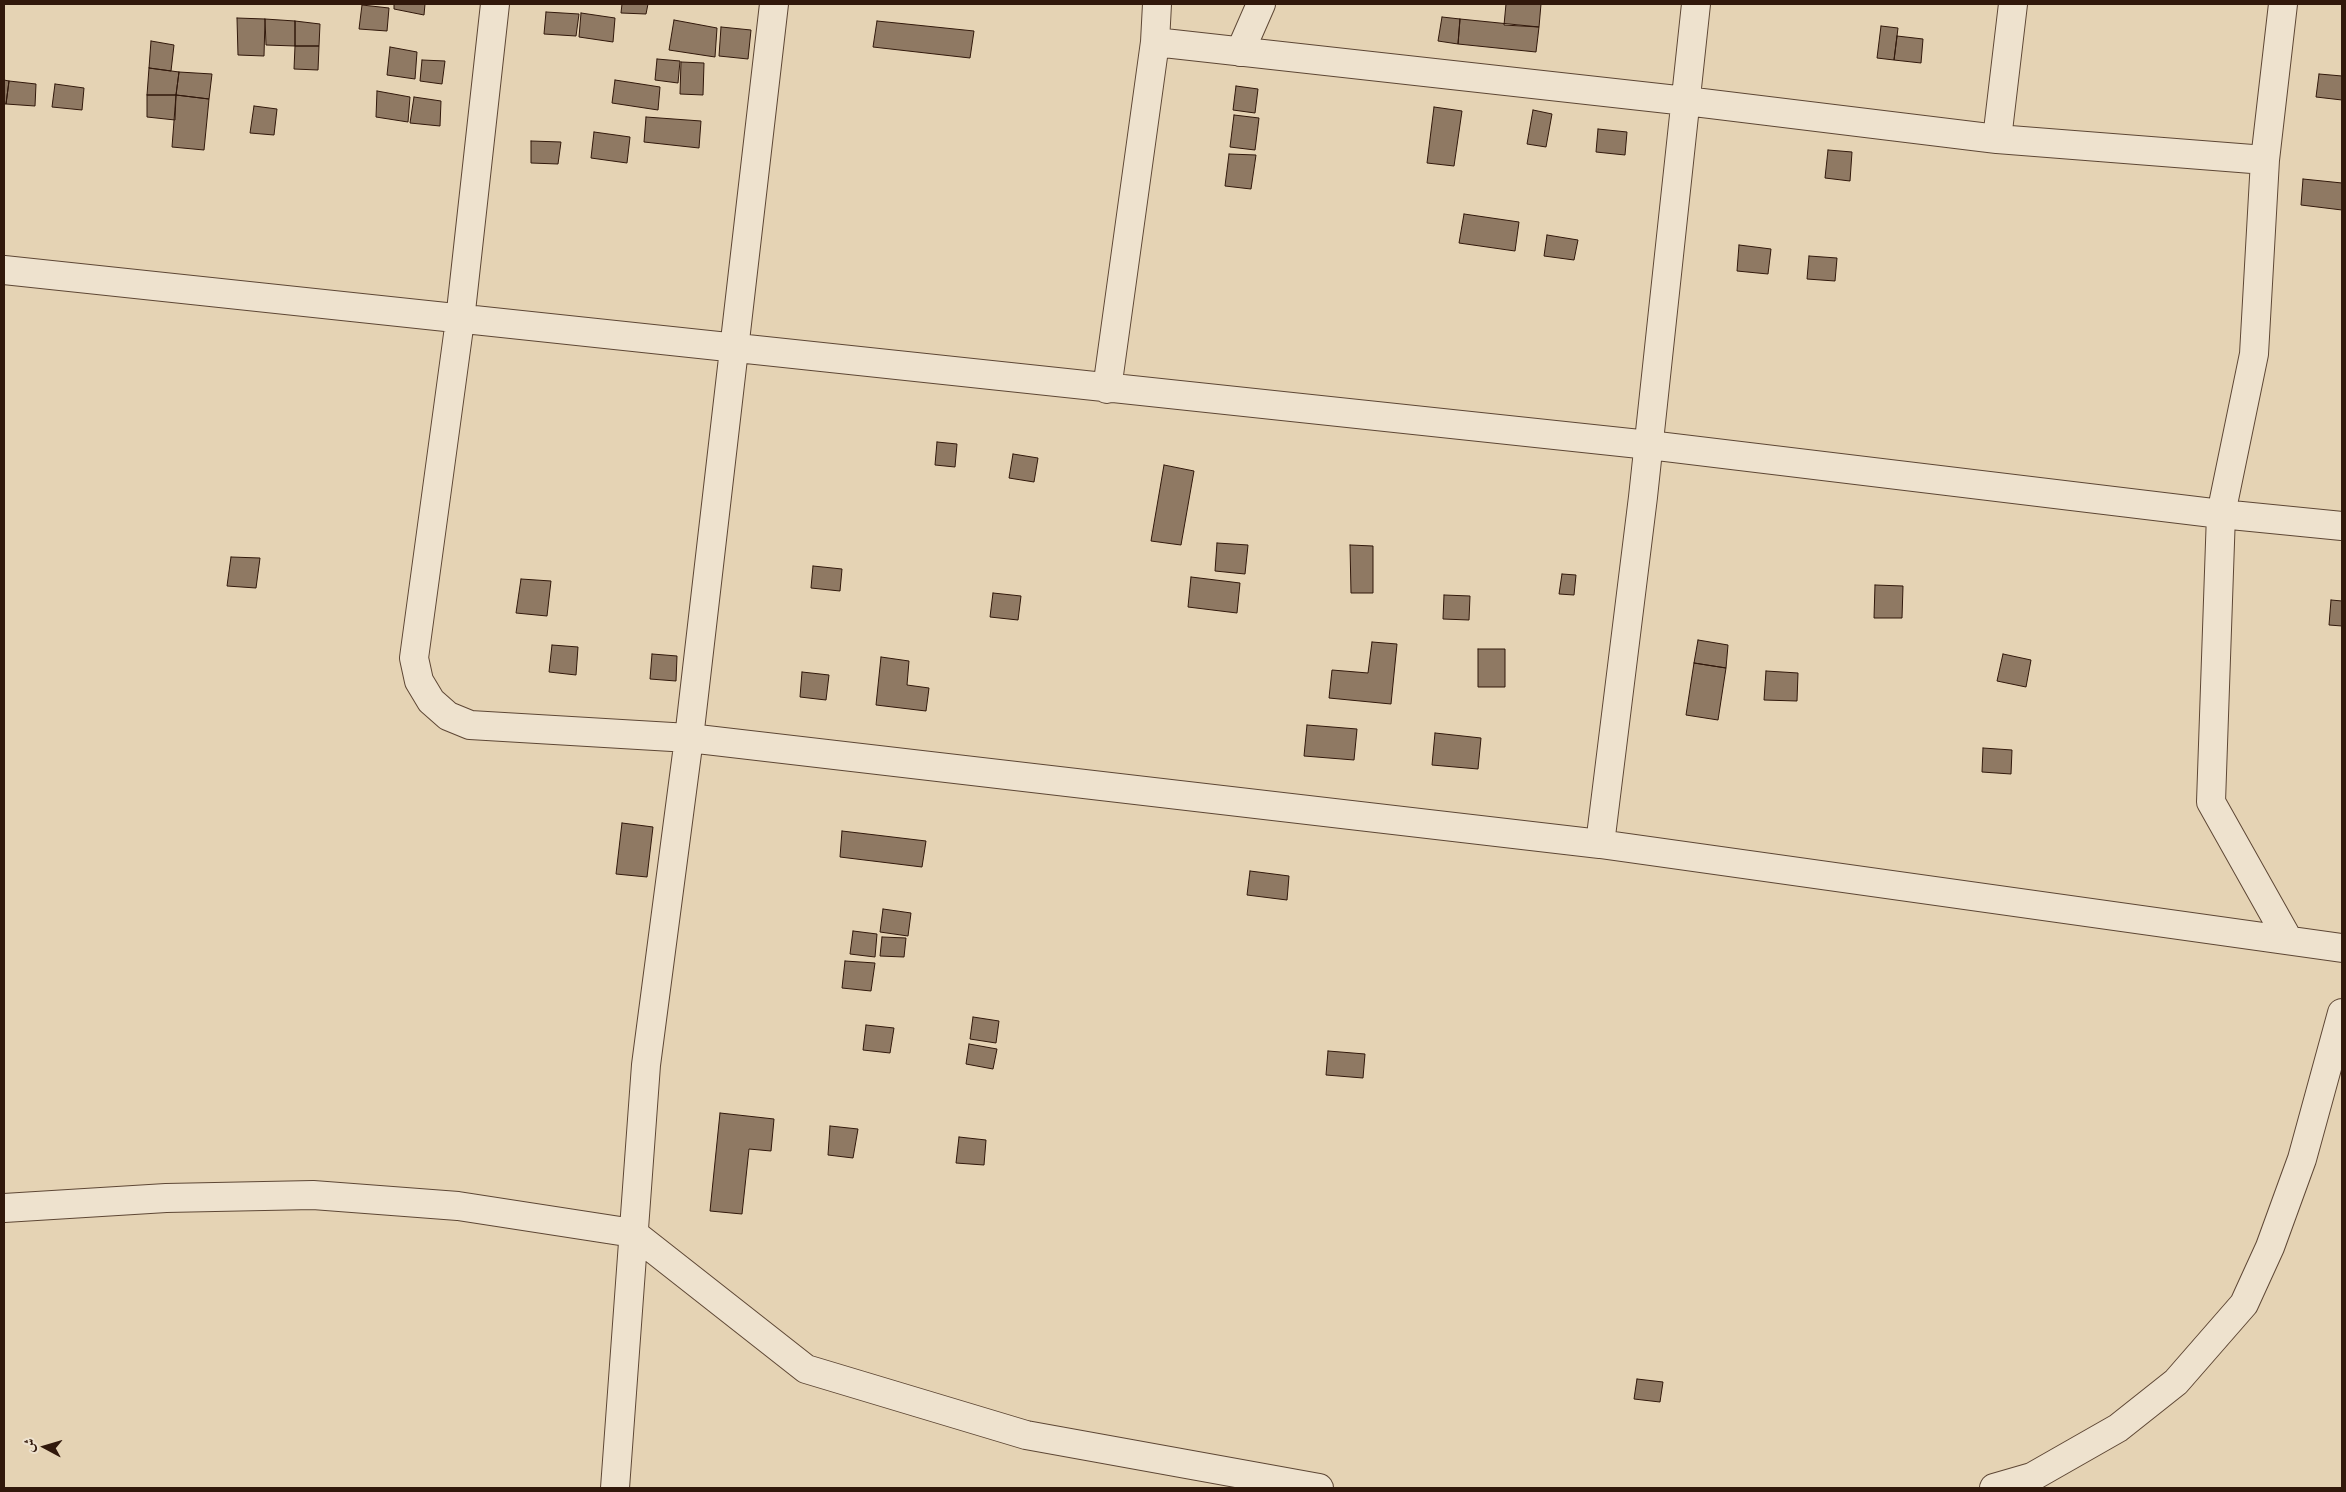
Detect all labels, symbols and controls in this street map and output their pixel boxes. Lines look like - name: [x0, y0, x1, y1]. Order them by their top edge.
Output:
- north arrow: [20, 1422, 70, 1472]
- text: ش: [22, 1438, 38, 1453]

